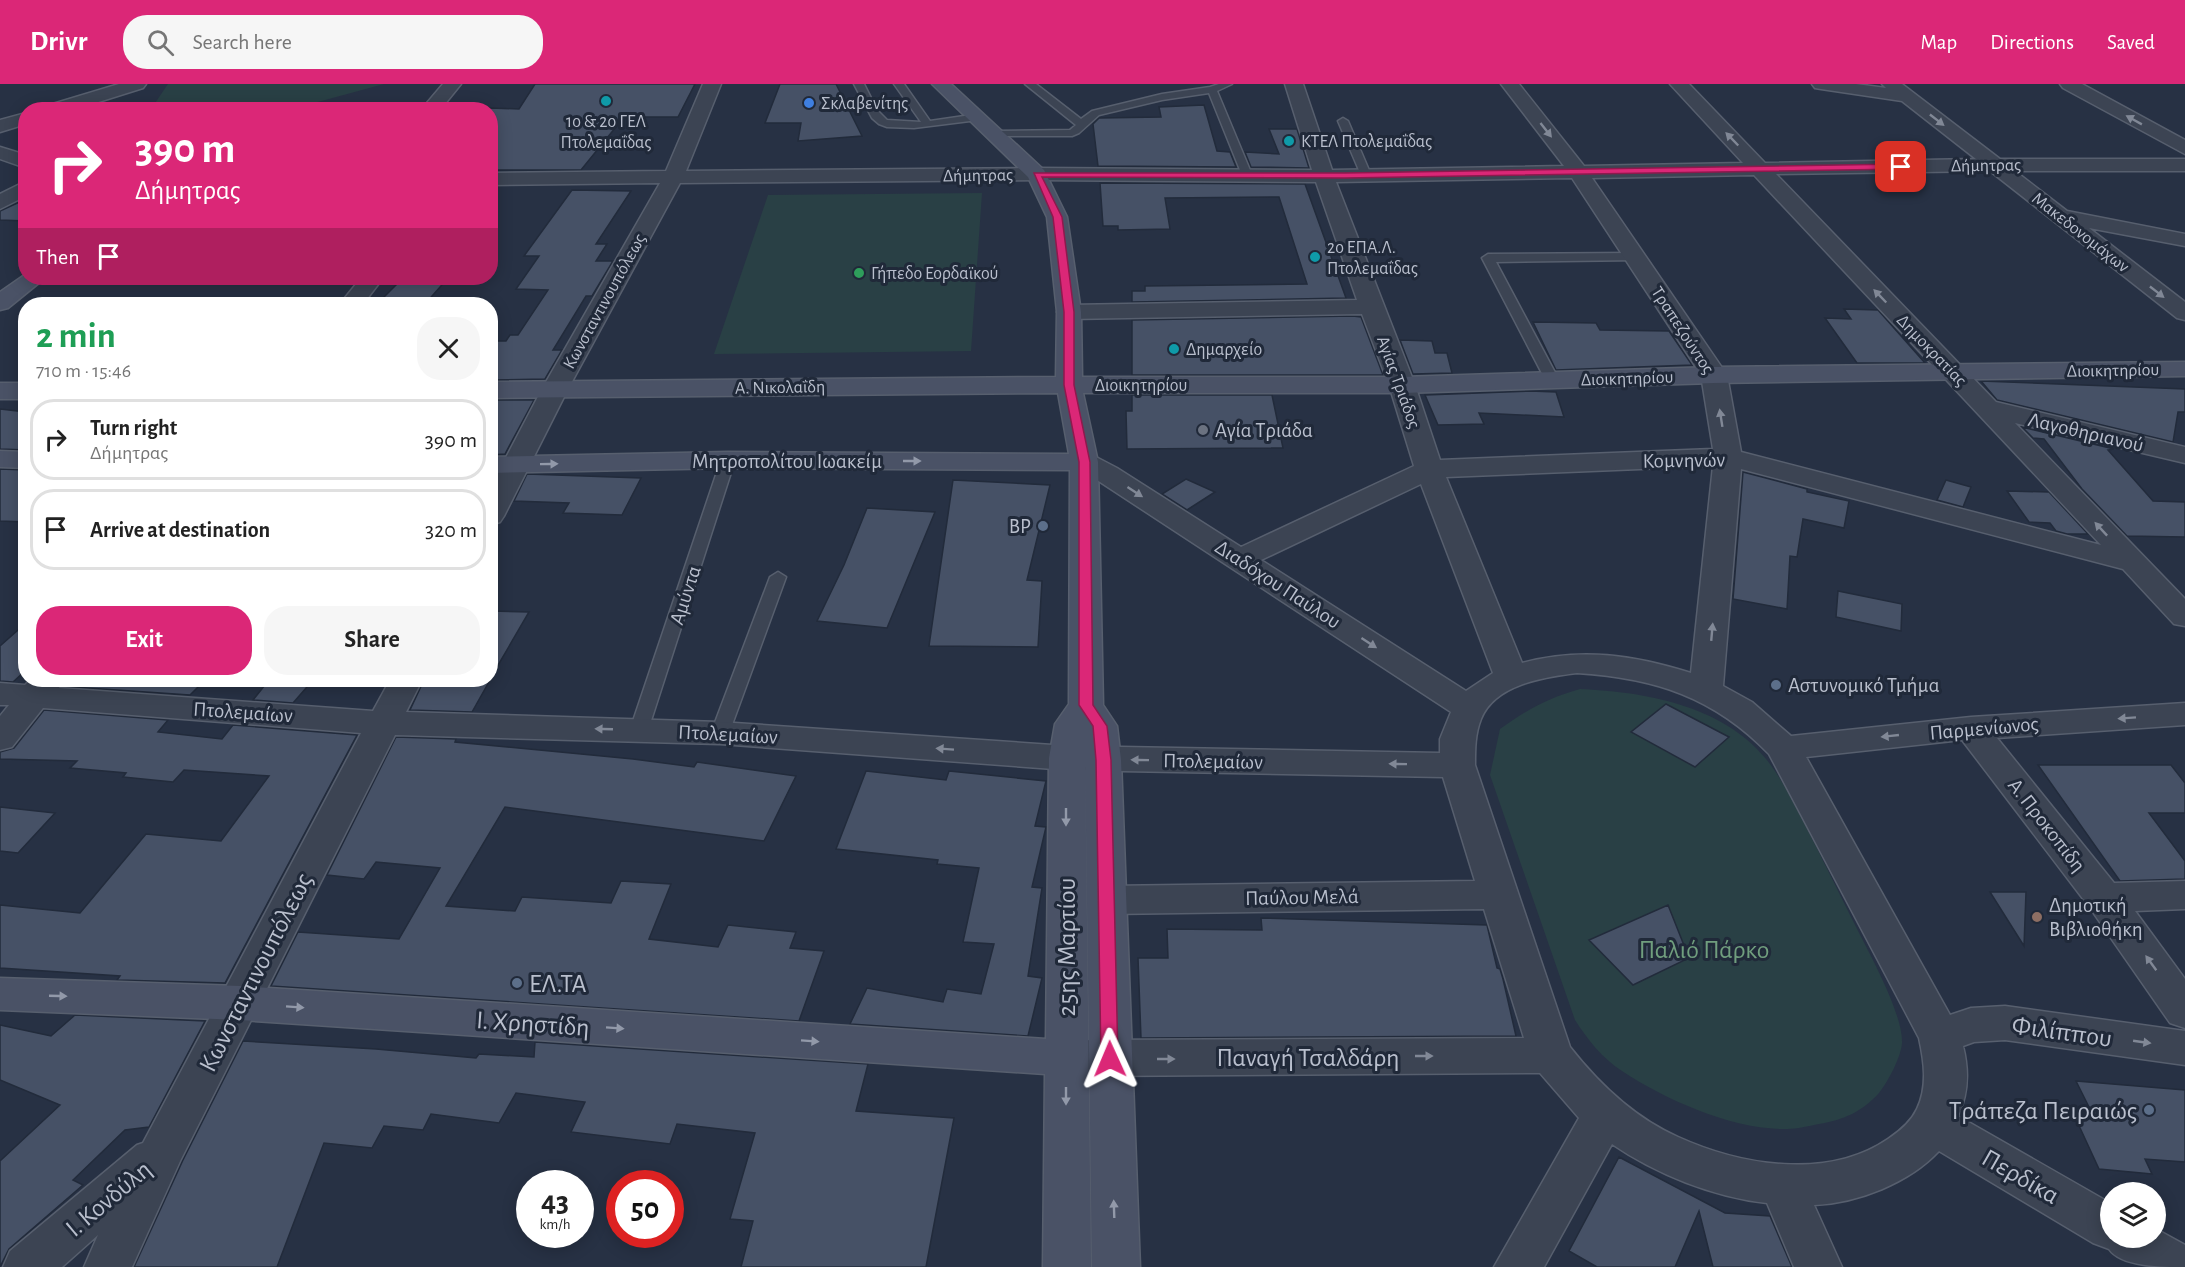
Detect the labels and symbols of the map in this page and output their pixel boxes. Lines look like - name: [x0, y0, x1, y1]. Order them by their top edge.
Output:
- marker: 1ο & 2ο ΓΕΛ Πτολεμαΐδας: [599, 94, 613, 108]
- place label: Σκλαβενίτης: [821, 94, 908, 113]
- marker: Σκλαβενίτης: [802, 96, 816, 110]
- place label: 1ο & 2ο ΓΕΛ Πτολεμαΐδας: [561, 113, 651, 152]
- one-way arrow: [1930, 114, 1945, 126]
- one-way arrow: [2125, 115, 2142, 125]
- one-way arrow: [1540, 123, 1552, 138]
- place label: ΚΤΕΛ Πτολεμαΐδας: [1301, 133, 1432, 151]
- one-way arrow: [1725, 133, 1739, 147]
- marker: ΚΤΕΛ Πτολεμαΐδας: [1282, 134, 1296, 148]
- pin: [1875, 141, 1926, 192]
- street label: Δήμητρας: [1951, 156, 2021, 176]
- street label: Δήμητρας: [943, 166, 1013, 186]
- street label: Μακεδονομάχων: [2028, 189, 2133, 276]
- street label: Κωνσταντινουπόλεως: [560, 231, 650, 372]
- place label: 2ο ΕΠΑ.Λ. Πτολεμαΐδας: [1327, 239, 1418, 278]
- marker: 2ο ΕΠΑ.Λ. Πτολεμαΐδας: [1308, 250, 1322, 264]
- place label: Γήπεδο Εορδαϊκού: [871, 265, 998, 283]
- marker: Γήπεδο Εορδαϊκού: [852, 266, 866, 280]
- street label: Τραπεζούντος: [1647, 284, 1717, 377]
- one-way arrow: [2150, 285, 2165, 297]
- one-way arrow: [1874, 289, 1888, 303]
- street label: Δημοκρατίας: [1893, 311, 1970, 390]
- street label: Αγίας Τριάδος: [1373, 333, 1424, 431]
- place label: Δημαρχείο: [1186, 340, 1262, 359]
- marker: Δημαρχείο: [1167, 342, 1181, 356]
- street label: Διοικητηρίου: [2067, 360, 2159, 381]
- street label: Διοικητηρίου: [1580, 367, 1674, 390]
- street label: Διοικητηρίου: [1095, 376, 1187, 395]
- street label: Α. Νικολαΐδη: [735, 378, 825, 398]
- one-way arrow: [1716, 408, 1725, 427]
- street label: Λαγοθηριανού: [2026, 409, 2146, 456]
- place label: Αγία Τριάδα: [1215, 420, 1313, 441]
- marker: Αγία Τριάδα: [1196, 423, 1210, 437]
- street label: Κομνηνών: [1643, 449, 1726, 472]
- street label: Μητροπολίτου Ιωακείμ: [692, 451, 882, 472]
- one-way arrow: [902, 456, 921, 466]
- one-way arrow: [539, 460, 558, 469]
- one-way arrow: [1127, 486, 1143, 497]
- place label: BP: [1009, 516, 1031, 537]
- marker: BP: [1036, 519, 1050, 533]
- one-way arrow: [2095, 522, 2109, 536]
- street label: Διαδόχου Παύλου: [1211, 536, 1344, 633]
- street label: Αμύντα: [666, 563, 705, 627]
- one-way arrow: [1707, 623, 1717, 642]
- one-way arrow: [1361, 637, 1377, 648]
- place label: Αστυνομικό Τμήμα: [1788, 675, 1940, 696]
- marker: Αστυνομικό Τμήμα: [1769, 678, 1783, 692]
- street label: Πτολεμαίων: [193, 699, 294, 726]
- street label: Παρμενίωνος: [1929, 713, 2039, 744]
- one-way arrow: [2117, 713, 2136, 723]
- street label: Πτολεμαίων: [678, 721, 778, 748]
- one-way arrow: [595, 724, 614, 733]
- one-way arrow: [1881, 732, 1900, 741]
- one-way arrow: [936, 745, 955, 754]
- street label: Πτολεμαίων: [1163, 750, 1263, 773]
- one-way arrow: [1131, 755, 1150, 765]
- one-way arrow: [1389, 759, 1408, 769]
- street label: Α. Προκοπίδη: [2004, 775, 2089, 876]
- one-way arrow: [1061, 807, 1071, 826]
- street label: Κωνσταντινουπόλεως: [195, 869, 317, 1076]
- street label: 25ης Μαρτίου: [1054, 878, 1080, 1016]
- street label: Παύλου Μελά: [1245, 886, 1359, 909]
- place label: Δημοτική Βιβλιοθήκη: [2049, 895, 2143, 940]
- marker: Δημοτική Βιβλιοθήκη: [2030, 910, 2044, 924]
- park label: Παλιό Πάρκο: [1639, 937, 1769, 963]
- one-way arrow: [2145, 956, 2157, 972]
- place label: ΕΛ.ΤΑ: [529, 971, 587, 997]
- marker: ΕΛ.ΤΑ: [510, 976, 524, 990]
- one-way arrow: [49, 991, 68, 1001]
- one-way arrow: [286, 1002, 305, 1012]
- street label: Ι. Χρηστίδη: [475, 1007, 590, 1041]
- street label: Φιλίππου: [2010, 1012, 2114, 1052]
- one-way arrow: [606, 1023, 625, 1033]
- position arrow: [1078, 1027, 1142, 1091]
- one-way arrow: [801, 1036, 820, 1046]
- one-way arrow: [2133, 1038, 2152, 1047]
- street label: Παναγή Τσαλδάρη: [1217, 1045, 1399, 1071]
- one-way arrow: [1415, 1051, 1434, 1061]
- one-way arrow: [1157, 1054, 1176, 1063]
- one-way arrow: [1061, 1086, 1071, 1105]
- place label: Τράπεζα Πειραιώς: [1949, 1098, 2137, 1124]
- marker: Τράπεζα Πειραιώς: [2142, 1103, 2156, 1117]
- street label: Περδίκα: [1978, 1145, 2063, 1209]
- street label: Ι. Κονδύλη: [61, 1156, 156, 1242]
- speed limit sign: 50: [606, 1170, 684, 1248]
- one-way arrow: [1109, 1199, 1119, 1218]

